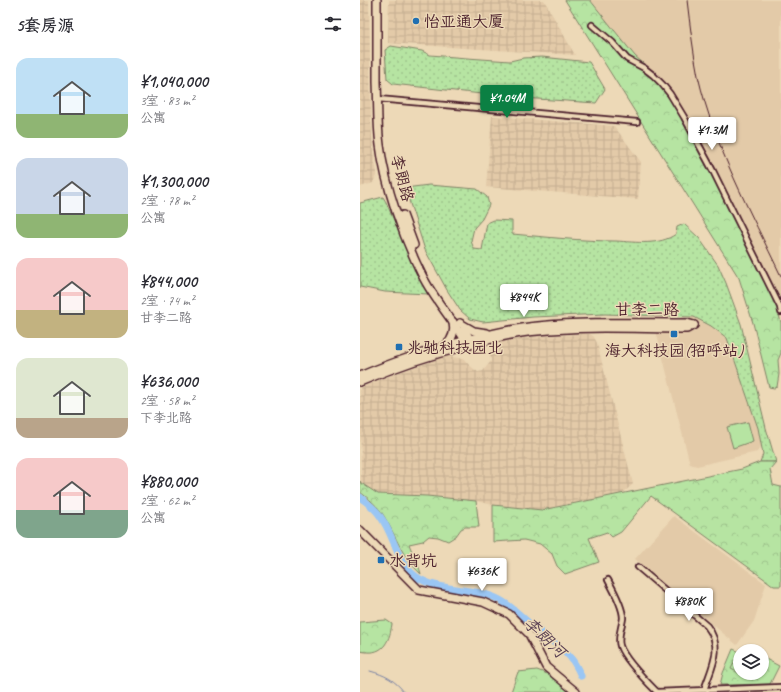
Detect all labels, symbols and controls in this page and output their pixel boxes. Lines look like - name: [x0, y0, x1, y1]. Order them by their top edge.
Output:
- place label: 怡亚通大厦: [424, 12, 504, 32]
- icon: filters: [322, 13, 344, 35]
- text: 5套房源: [16, 15, 74, 36]
- marker: 怡亚通大厦: [411, 16, 421, 26]
- text: ¥1,040,000: [140, 71, 208, 92]
- icon: home: [48, 74, 96, 122]
- pin: ¥1.04M: [474, 85, 540, 119]
- text: ¥1.04M: [489, 90, 525, 106]
- text: 3室 · 83 m²: [140, 93, 194, 109]
- text: 公寓: [140, 110, 166, 126]
- pin: ¥1.3M: [684, 117, 740, 151]
- text: ¥1.3M: [697, 122, 727, 138]
- street label: 李朗路: [386, 152, 418, 204]
- text: ¥1,300,000: [140, 171, 208, 192]
- icon: home: [48, 174, 96, 222]
- text: 2室 · 78 m²: [140, 193, 194, 209]
- text: 公寓: [140, 210, 166, 226]
- text: ¥844,000: [140, 271, 197, 292]
- icon: home: [48, 274, 96, 322]
- pin: ¥844K: [496, 284, 552, 318]
- text: ¥844K: [509, 289, 539, 305]
- text: 2室 · 74 m²: [140, 293, 194, 309]
- street label: 甘李二路: [615, 300, 679, 320]
- text: 甘李二路: [140, 310, 192, 326]
- marker: 海大科技园(招呼站): [669, 329, 679, 339]
- place label: 兆驰科技园北: [407, 338, 503, 358]
- place label: 海大科技园(招呼站): [605, 341, 744, 361]
- marker: 兆驰科技园北: [394, 342, 404, 352]
- text: ¥636,000: [140, 371, 198, 392]
- icon: home: [48, 374, 96, 422]
- text: 2室 · 58 m²: [140, 393, 194, 409]
- text: 下李北路: [140, 410, 192, 426]
- text: ¥880,000: [140, 471, 197, 492]
- icon: home: [48, 474, 96, 522]
- text: 2室 · 62 m²: [140, 493, 194, 509]
- text: 公寓: [140, 510, 166, 526]
- place label: 水背坑: [389, 551, 437, 571]
- marker: 水背坑: [376, 555, 386, 565]
- pin: ¥636K: [454, 558, 510, 592]
- text: ¥636K: [467, 563, 497, 579]
- pin: ¥880K: [661, 588, 717, 622]
- text: ¥880K: [674, 593, 704, 609]
- water label: 李朗河: [519, 612, 573, 664]
- map controls: [733, 644, 769, 680]
- button: layers: [733, 644, 769, 680]

